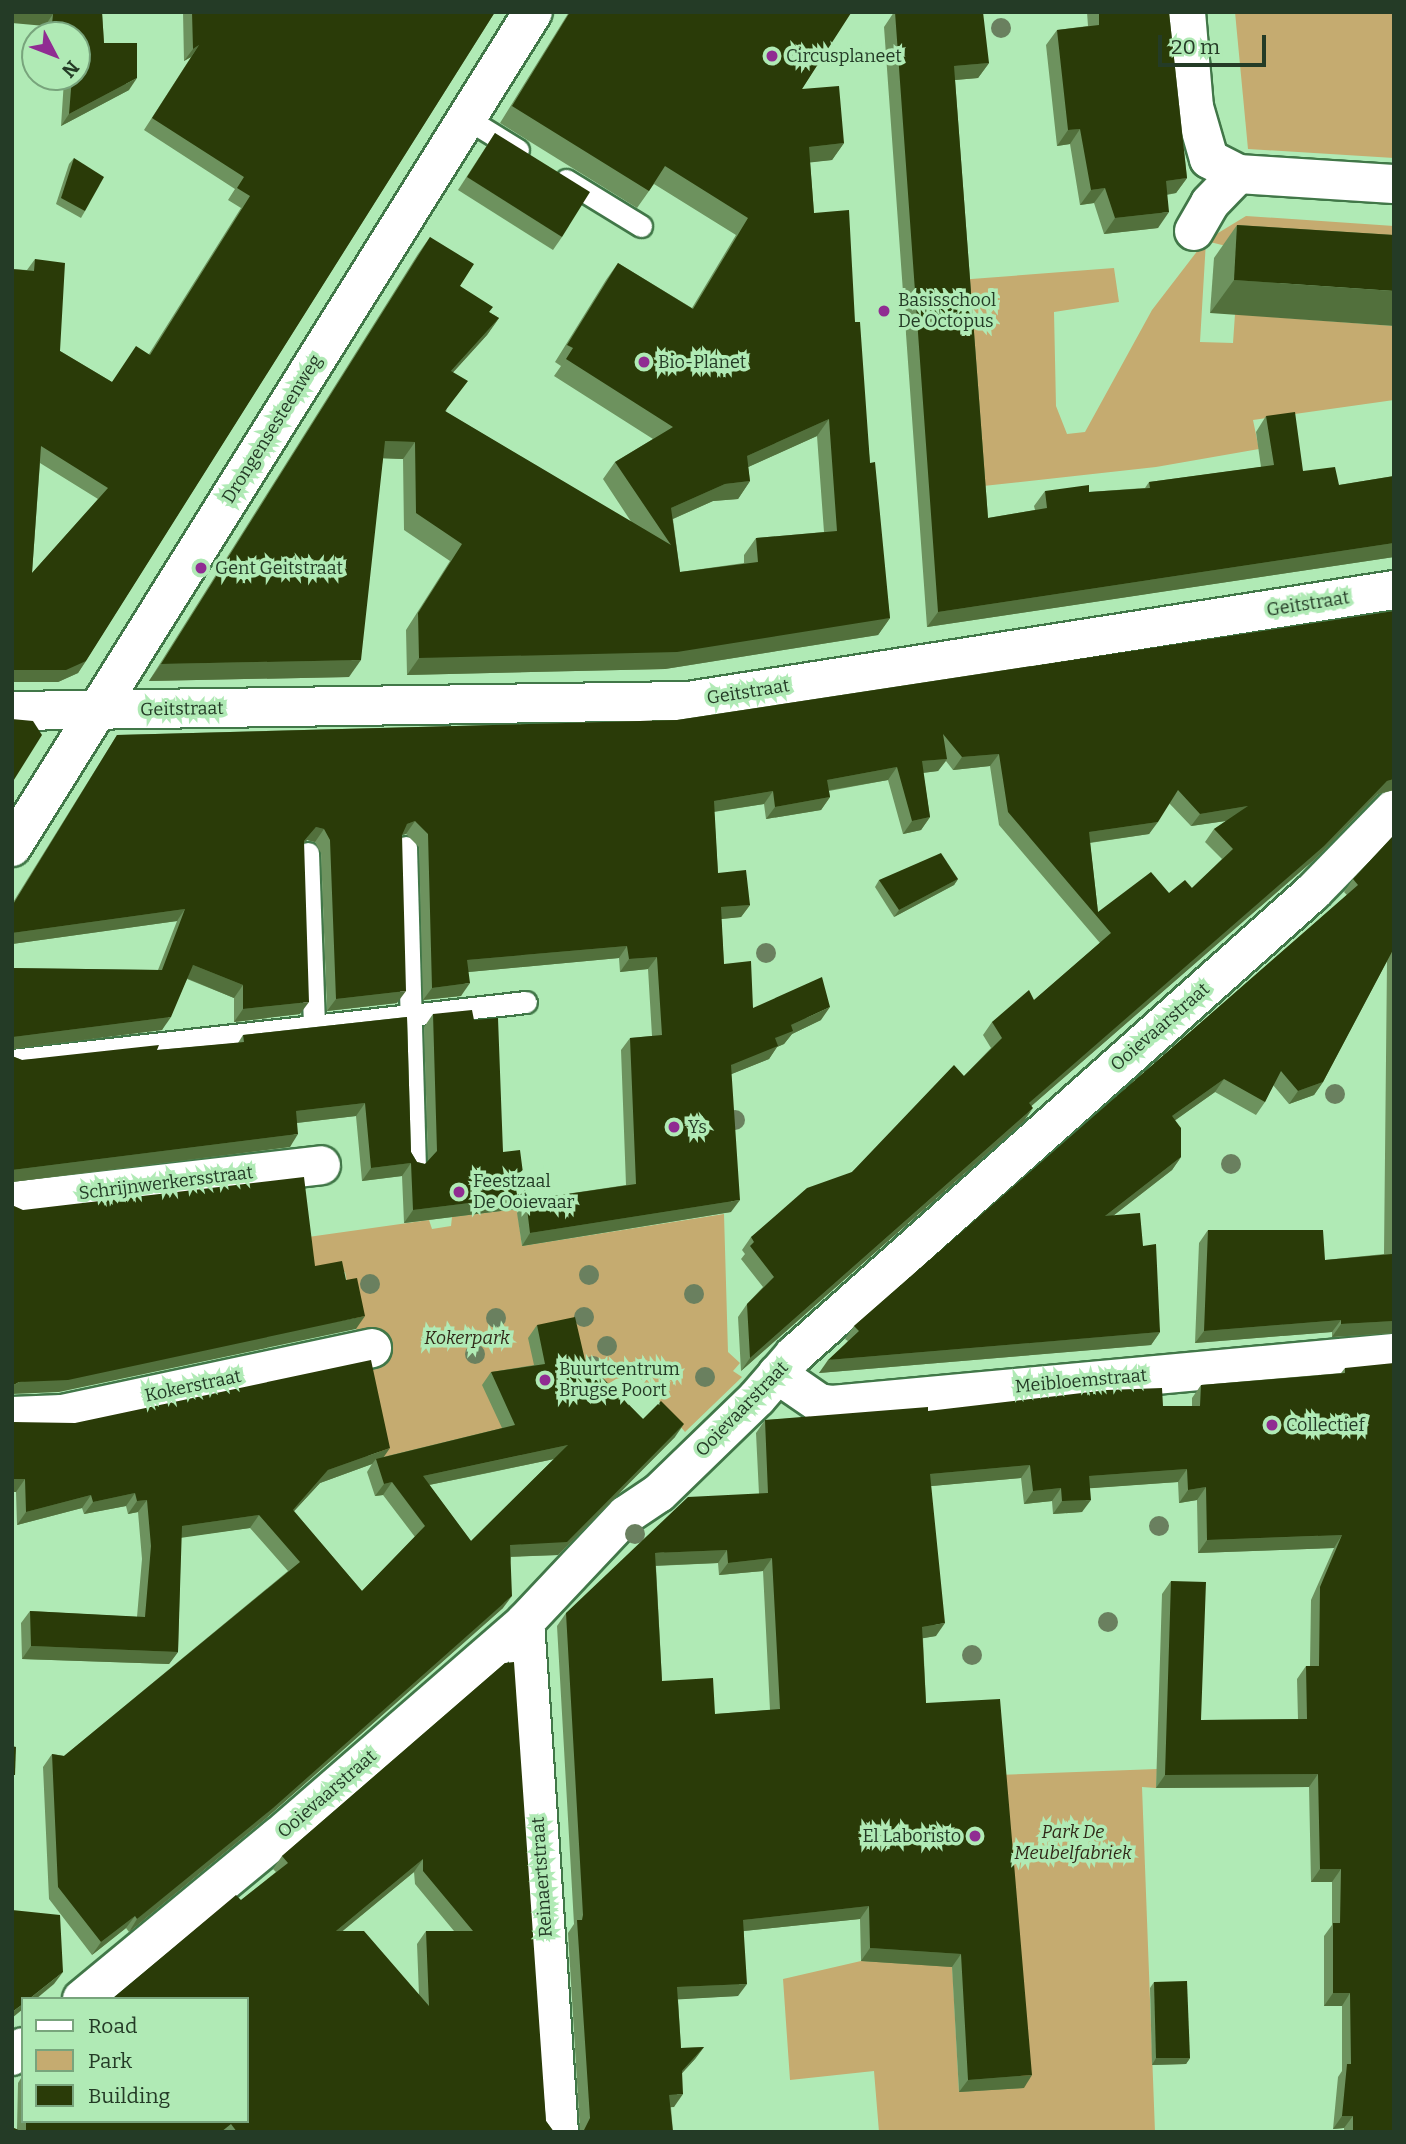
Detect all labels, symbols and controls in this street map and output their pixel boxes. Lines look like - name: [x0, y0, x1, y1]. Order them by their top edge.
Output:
- north arrow: [21, 21, 91, 91]
- scale bar: [1161, 21, 1270, 65]
- text: 20 m: [1171, 34, 1220, 60]
- place label: Circusplaneet: [786, 45, 902, 67]
- marker: Circusplaneet: [764, 48, 780, 64]
- text: N: [57, 56, 84, 82]
- place label: Basisschool De Octopus: [898, 290, 996, 332]
- marker: Basisschool De Octopus: [876, 303, 892, 319]
- street label: Drongensesteenweg: [218, 351, 326, 507]
- place label: Bio-Planet: [658, 351, 746, 373]
- marker: Bio-Planet: [636, 354, 652, 370]
- place label: Gent Geitstraat: [215, 557, 343, 579]
- marker: Gent Geitstraat: [193, 560, 209, 576]
- street label: Geitstraat: [1265, 587, 1351, 621]
- street label: Geitstraat: [705, 675, 791, 709]
- street label: Geitstraat: [140, 697, 224, 721]
- street label: Ooievaarstraat: [1106, 978, 1214, 1076]
- place label: Ys: [688, 1116, 707, 1138]
- marker: Ys: [666, 1119, 682, 1135]
- street label: Schrijnwerkersstraat: [78, 1162, 254, 1204]
- place label: Feestzaal De Ooievaar: [473, 1171, 575, 1214]
- marker: Feestzaal De Ooievaar: [451, 1184, 467, 1200]
- park label: Kokerpark: [424, 1327, 510, 1349]
- street label: Ooievaarstraat: [691, 1357, 793, 1461]
- place label: Buurtcentrum Brugse Poort: [559, 1359, 680, 1402]
- street label: Meibloemstraat: [1014, 1364, 1148, 1398]
- street label: Kokerstraat: [143, 1365, 243, 1407]
- marker: Buurtcentrum Brugse Poort: [537, 1372, 553, 1388]
- place label: Collectief: [1286, 1414, 1365, 1436]
- marker: Collectief: [1264, 1417, 1280, 1433]
- street label: Ooievaarstraat: [273, 1745, 381, 1843]
- street label: Reinaertstraat: [527, 1816, 557, 1938]
- park label: Park De Meubelfabriek: [1014, 1822, 1132, 1864]
- place label: El Laboristo: [862, 1825, 961, 1847]
- marker: El Laboristo: [967, 1828, 983, 1844]
- legend: [21, 1997, 248, 2123]
- text: Road: [88, 2013, 137, 2039]
- text: Park: [88, 2048, 132, 2074]
- text: Building: [88, 2083, 170, 2109]

